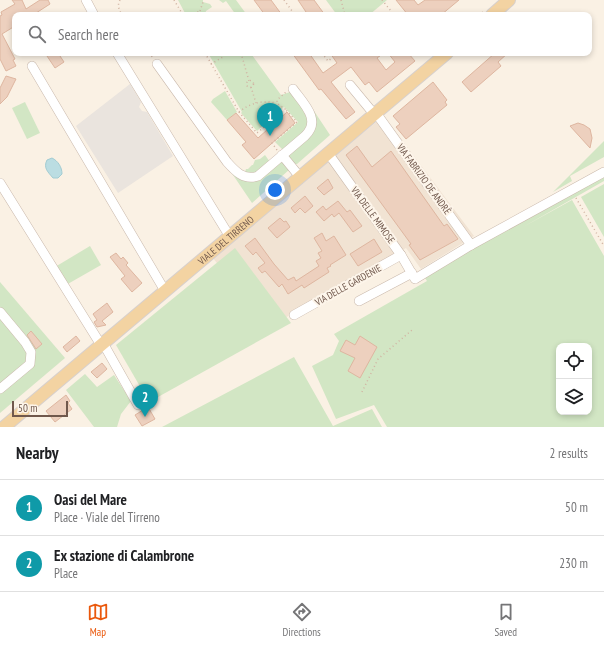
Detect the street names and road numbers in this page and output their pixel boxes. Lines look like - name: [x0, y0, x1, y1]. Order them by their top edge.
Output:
- street label: VIA FABRIZIO DE ANDRÈ: [393, 140, 454, 217]
- street label: VIA DELLE MIMOSE: [347, 183, 398, 246]
- street label: VIALE DEL TIRRENO: [194, 212, 257, 268]
- street label: VIA DELLE GARDENIE: [312, 261, 383, 309]

